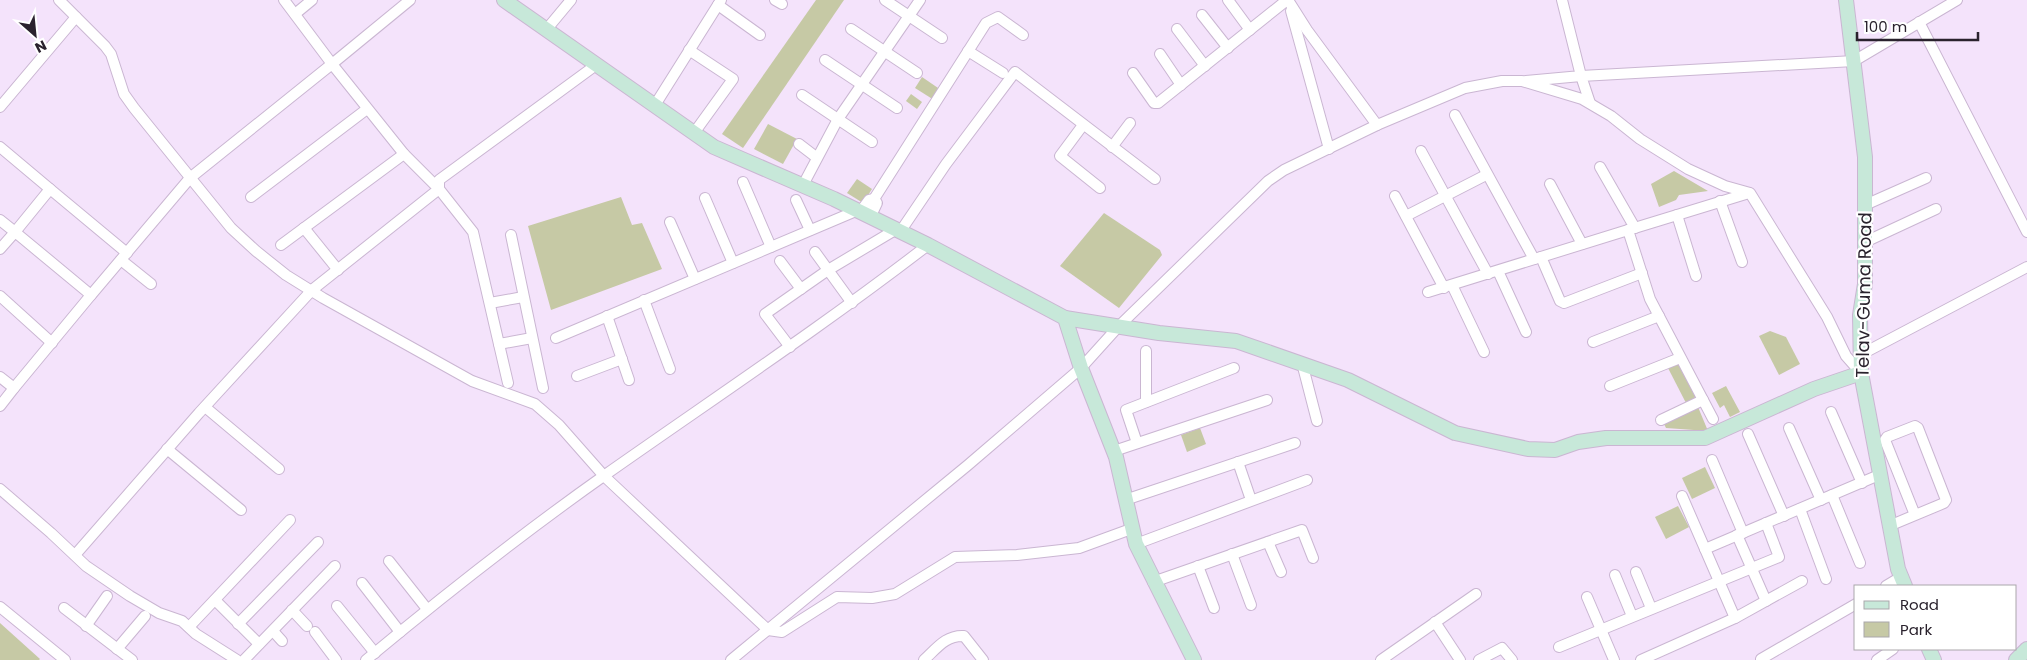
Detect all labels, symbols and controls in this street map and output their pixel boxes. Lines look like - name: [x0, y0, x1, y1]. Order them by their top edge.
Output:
- north arrow: [10, 10, 60, 60]
- scale bar: [1857, 10, 1978, 42]
- text: 100 m: [1864, 16, 1907, 37]
- text: N: [32, 35, 50, 58]
- street label: Telav-Guma Road: [1850, 212, 1877, 378]
- legend: [1854, 585, 2017, 650]
- text: Road: [1900, 594, 1939, 615]
- text: Park: [1900, 619, 1932, 640]

